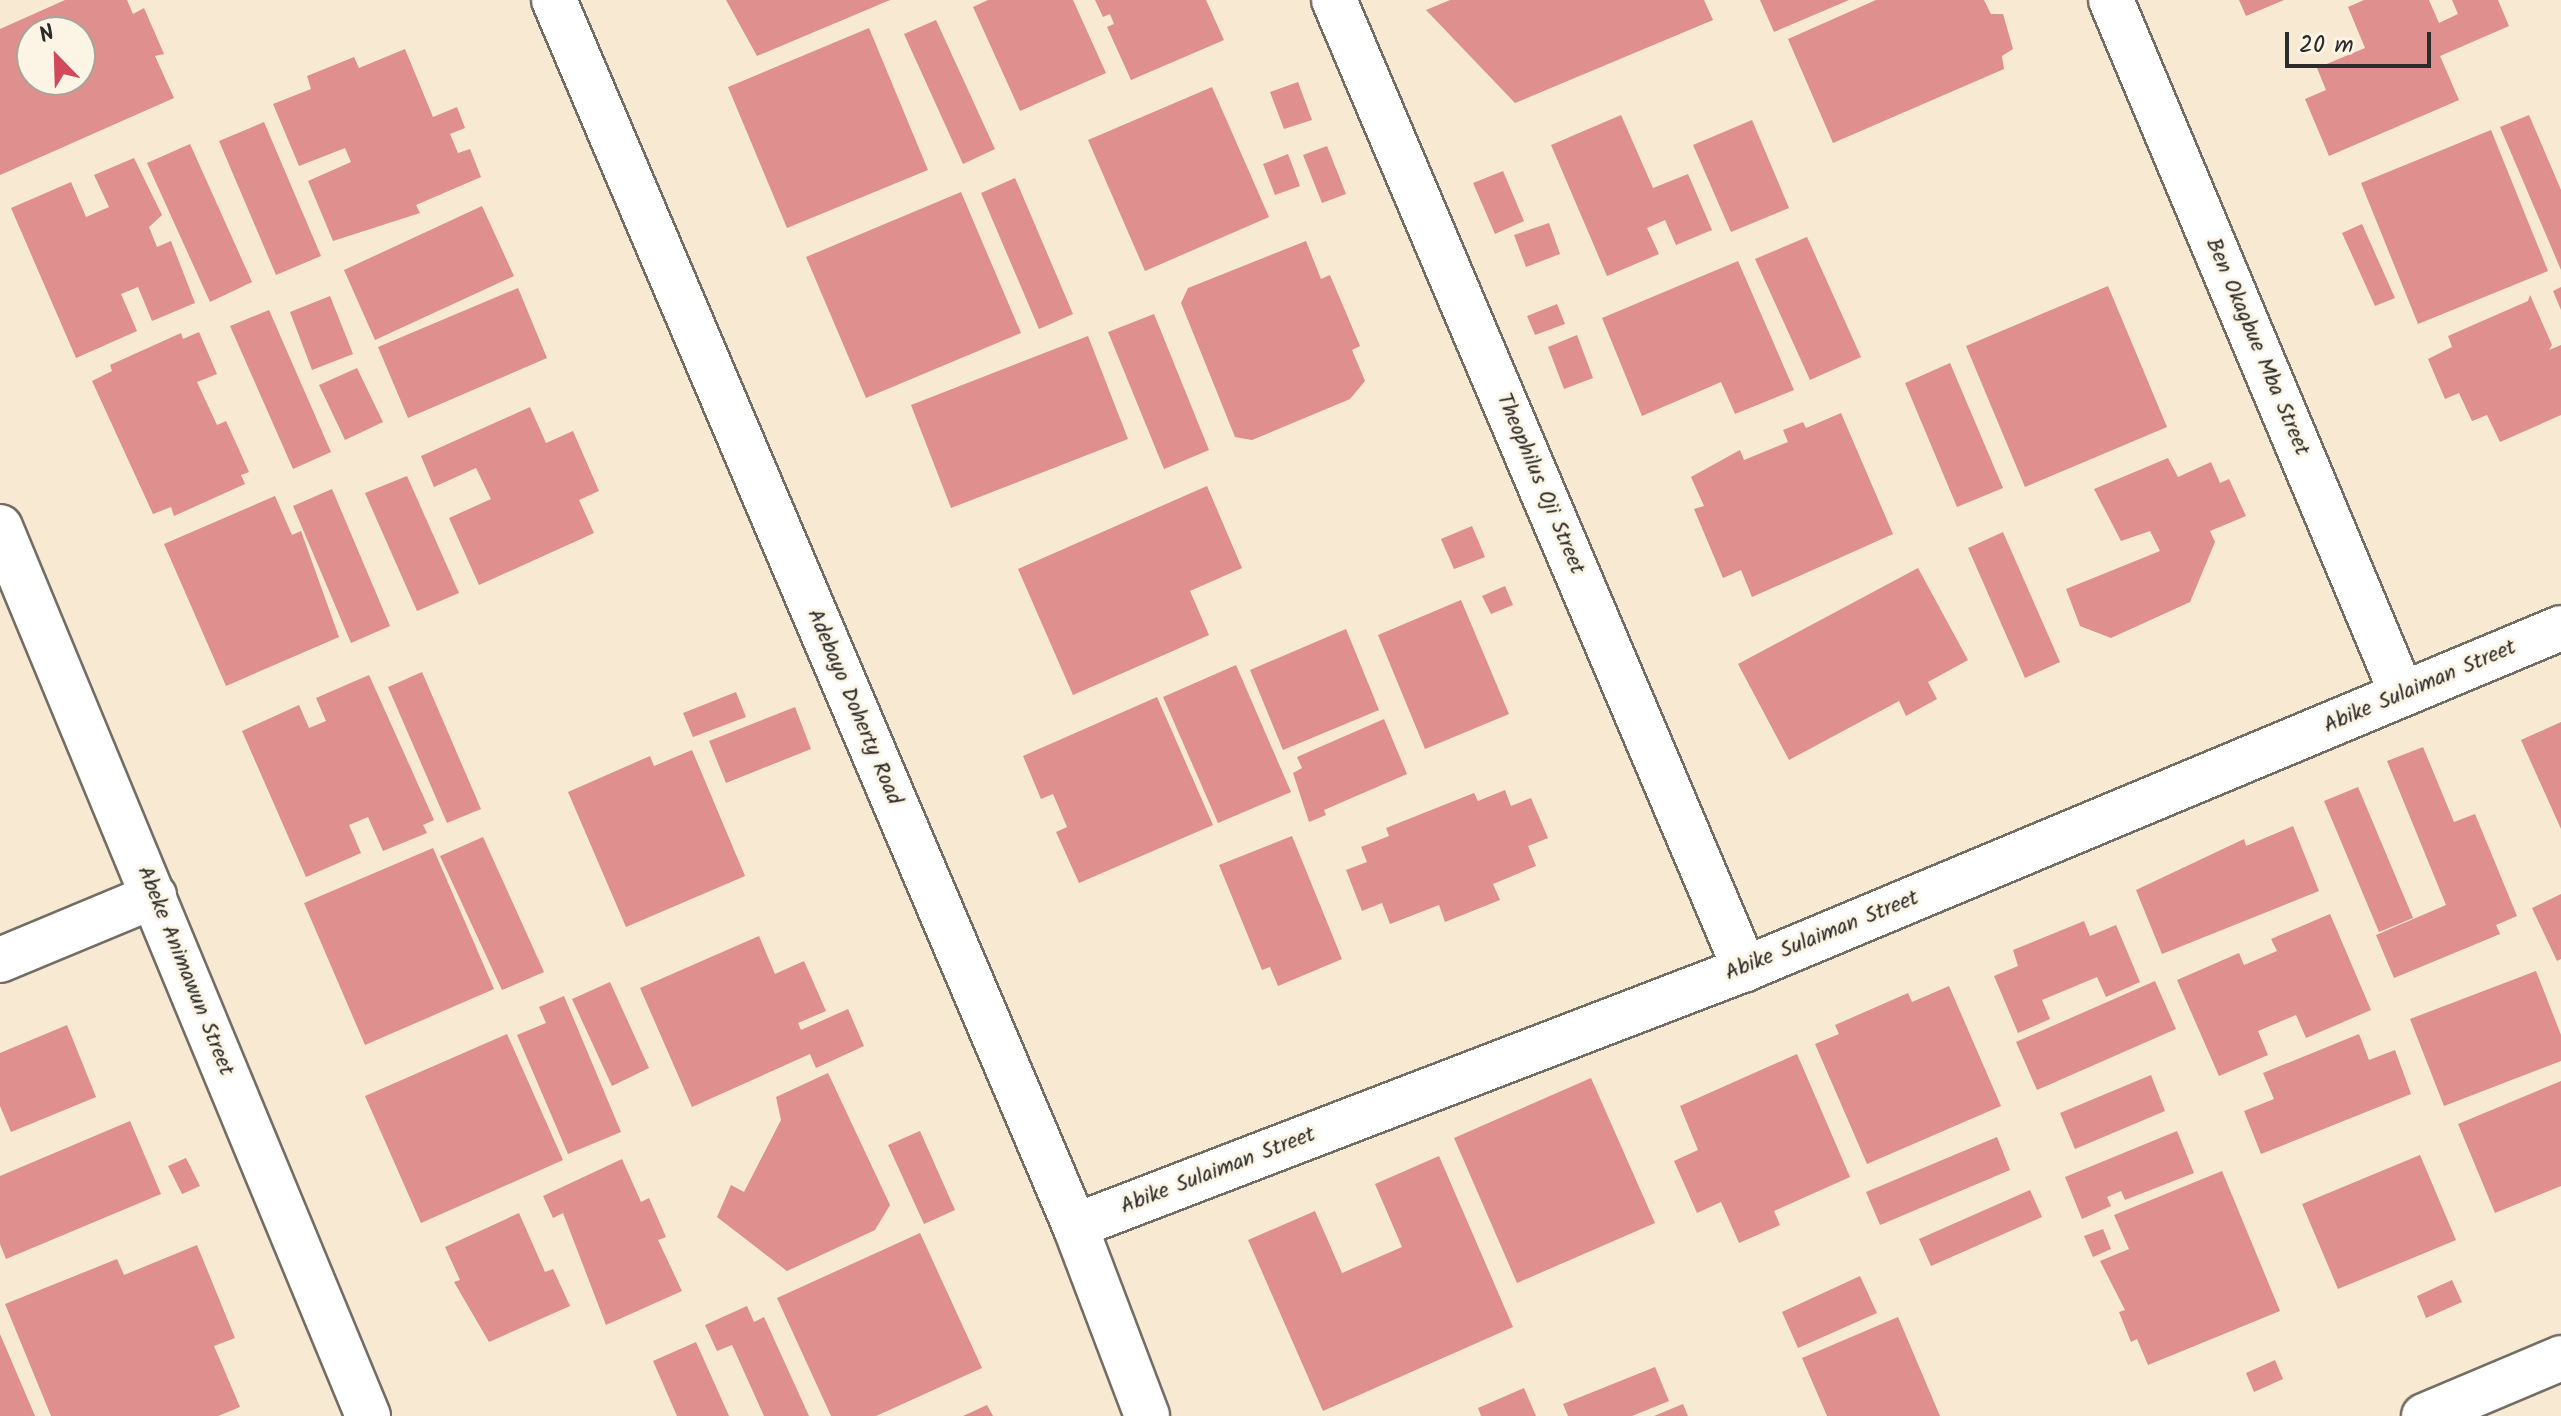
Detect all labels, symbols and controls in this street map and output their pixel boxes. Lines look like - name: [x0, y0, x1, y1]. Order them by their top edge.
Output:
- north arrow: [16, 16, 96, 96]
- text: N: [34, 16, 60, 54]
- scale bar: [2289, 16, 2435, 66]
- text: 20 m: [2299, 26, 2354, 65]
- street label: Ben Okagbue Mba Street: [2199, 234, 2315, 460]
- street label: Theophilus Oji Street: [1490, 390, 1590, 578]
- street label: Adebayo Doherty Road: [801, 605, 907, 809]
- street label: Abike Sulaiman Street: [2320, 634, 2520, 740]
- street label: Abeke Animawun Street: [131, 862, 239, 1080]
- street label: Abike Sulaiman Street: [1721, 885, 1923, 987]
- street label: Abike Sulaiman Street: [1117, 1122, 1319, 1220]

